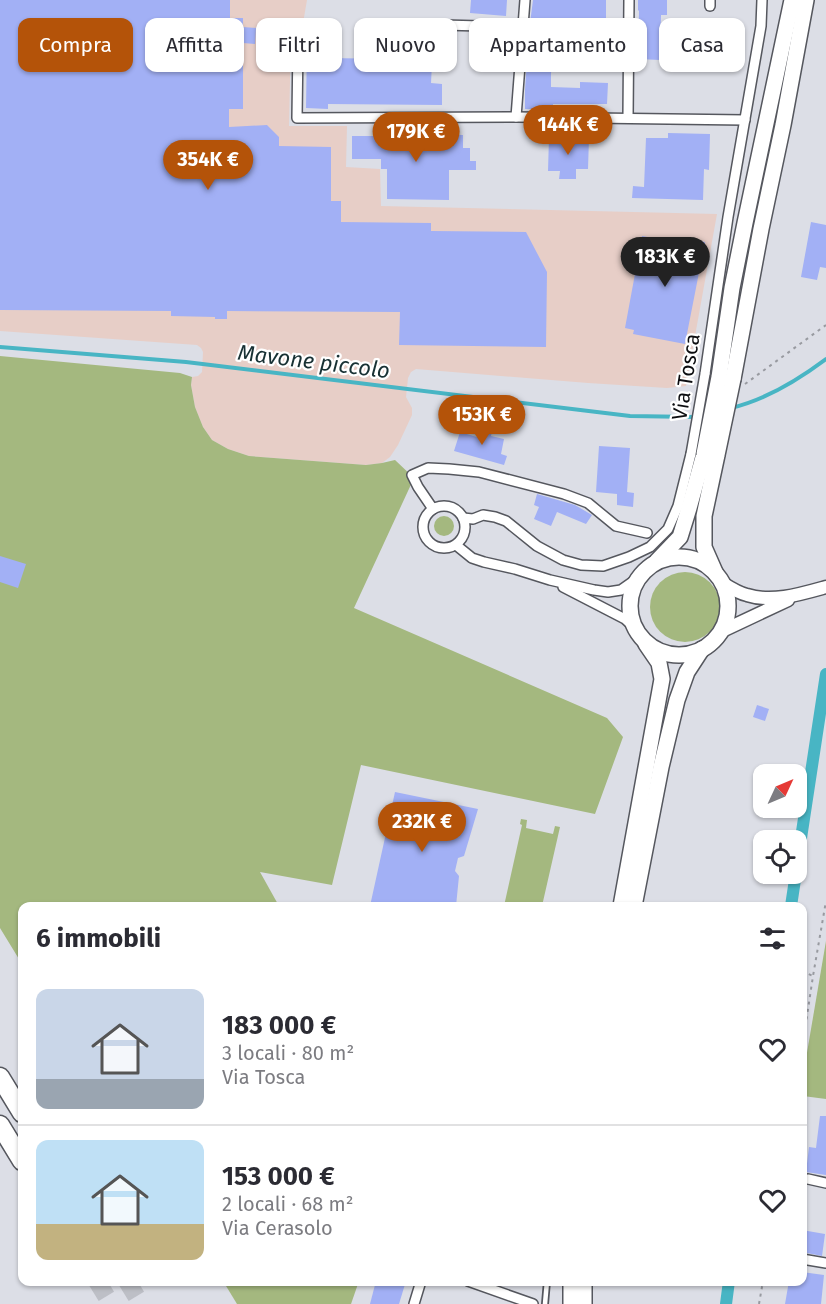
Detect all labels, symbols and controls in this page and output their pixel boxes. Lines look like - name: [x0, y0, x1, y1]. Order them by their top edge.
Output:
- chip: Compra: [18, 18, 133, 72]
- chip: Affitta: [145, 18, 244, 72]
- chip: Filtri: [256, 18, 342, 72]
- chip: Nuovo: [354, 18, 457, 72]
- chip: Appartamento: [469, 18, 647, 72]
- chip: Casa: [659, 18, 745, 72]
- pin: 144K €: [519, 105, 617, 156]
- pin: 179K €: [367, 112, 465, 163]
- text: 144K €: [537, 112, 599, 136]
- text: 179K €: [387, 119, 445, 143]
- pin: 354K €: [159, 140, 257, 191]
- text: 354K €: [177, 147, 239, 171]
- pin: 183K €: [616, 237, 714, 288]
- text: 183K €: [635, 244, 695, 268]
- street label: Via Tosca: [666, 332, 706, 422]
- water label: Mavone piccolo: [236, 339, 391, 384]
- pin: 153K €: [433, 395, 531, 446]
- text: 153K €: [452, 402, 512, 426]
- north arrow: [753, 764, 807, 818]
- map controls: [753, 764, 807, 884]
- pin: 232K €: [373, 802, 471, 853]
- text: 232K €: [392, 809, 452, 833]
- button: locate: [753, 830, 807, 884]
- icon: filters: [756, 922, 789, 955]
- text: 6 immobili: [36, 923, 161, 954]
- text: 183 000 €: [222, 1010, 336, 1041]
- icon: home: [84, 1013, 156, 1085]
- icon: heart: [756, 1033, 789, 1066]
- text: 3 locali · 80 m²: [222, 1041, 354, 1065]
- text: Via Tosca: [222, 1065, 305, 1089]
- text: 153 000 €: [222, 1161, 335, 1192]
- icon: home: [84, 1164, 156, 1236]
- icon: heart: [756, 1184, 789, 1217]
- text: 2 locali · 68 m²: [222, 1192, 354, 1216]
- text: Via Cerasolo: [222, 1216, 333, 1240]

